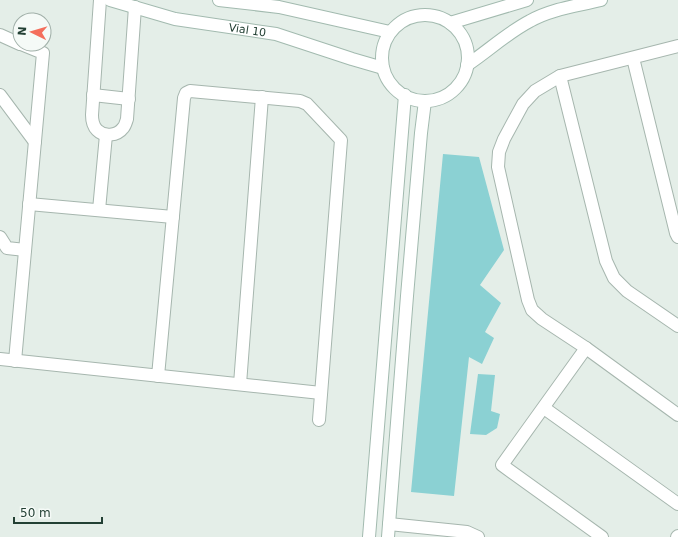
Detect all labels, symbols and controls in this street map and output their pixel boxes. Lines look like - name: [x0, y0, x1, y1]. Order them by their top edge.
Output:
- north arrow: [12, 12, 52, 52]
- street label: Vial 10: [228, 21, 267, 39]
- text: N: [16, 26, 29, 36]
- scale bar: [14, 499, 102, 525]
- text: 50 m: [20, 506, 51, 520]

